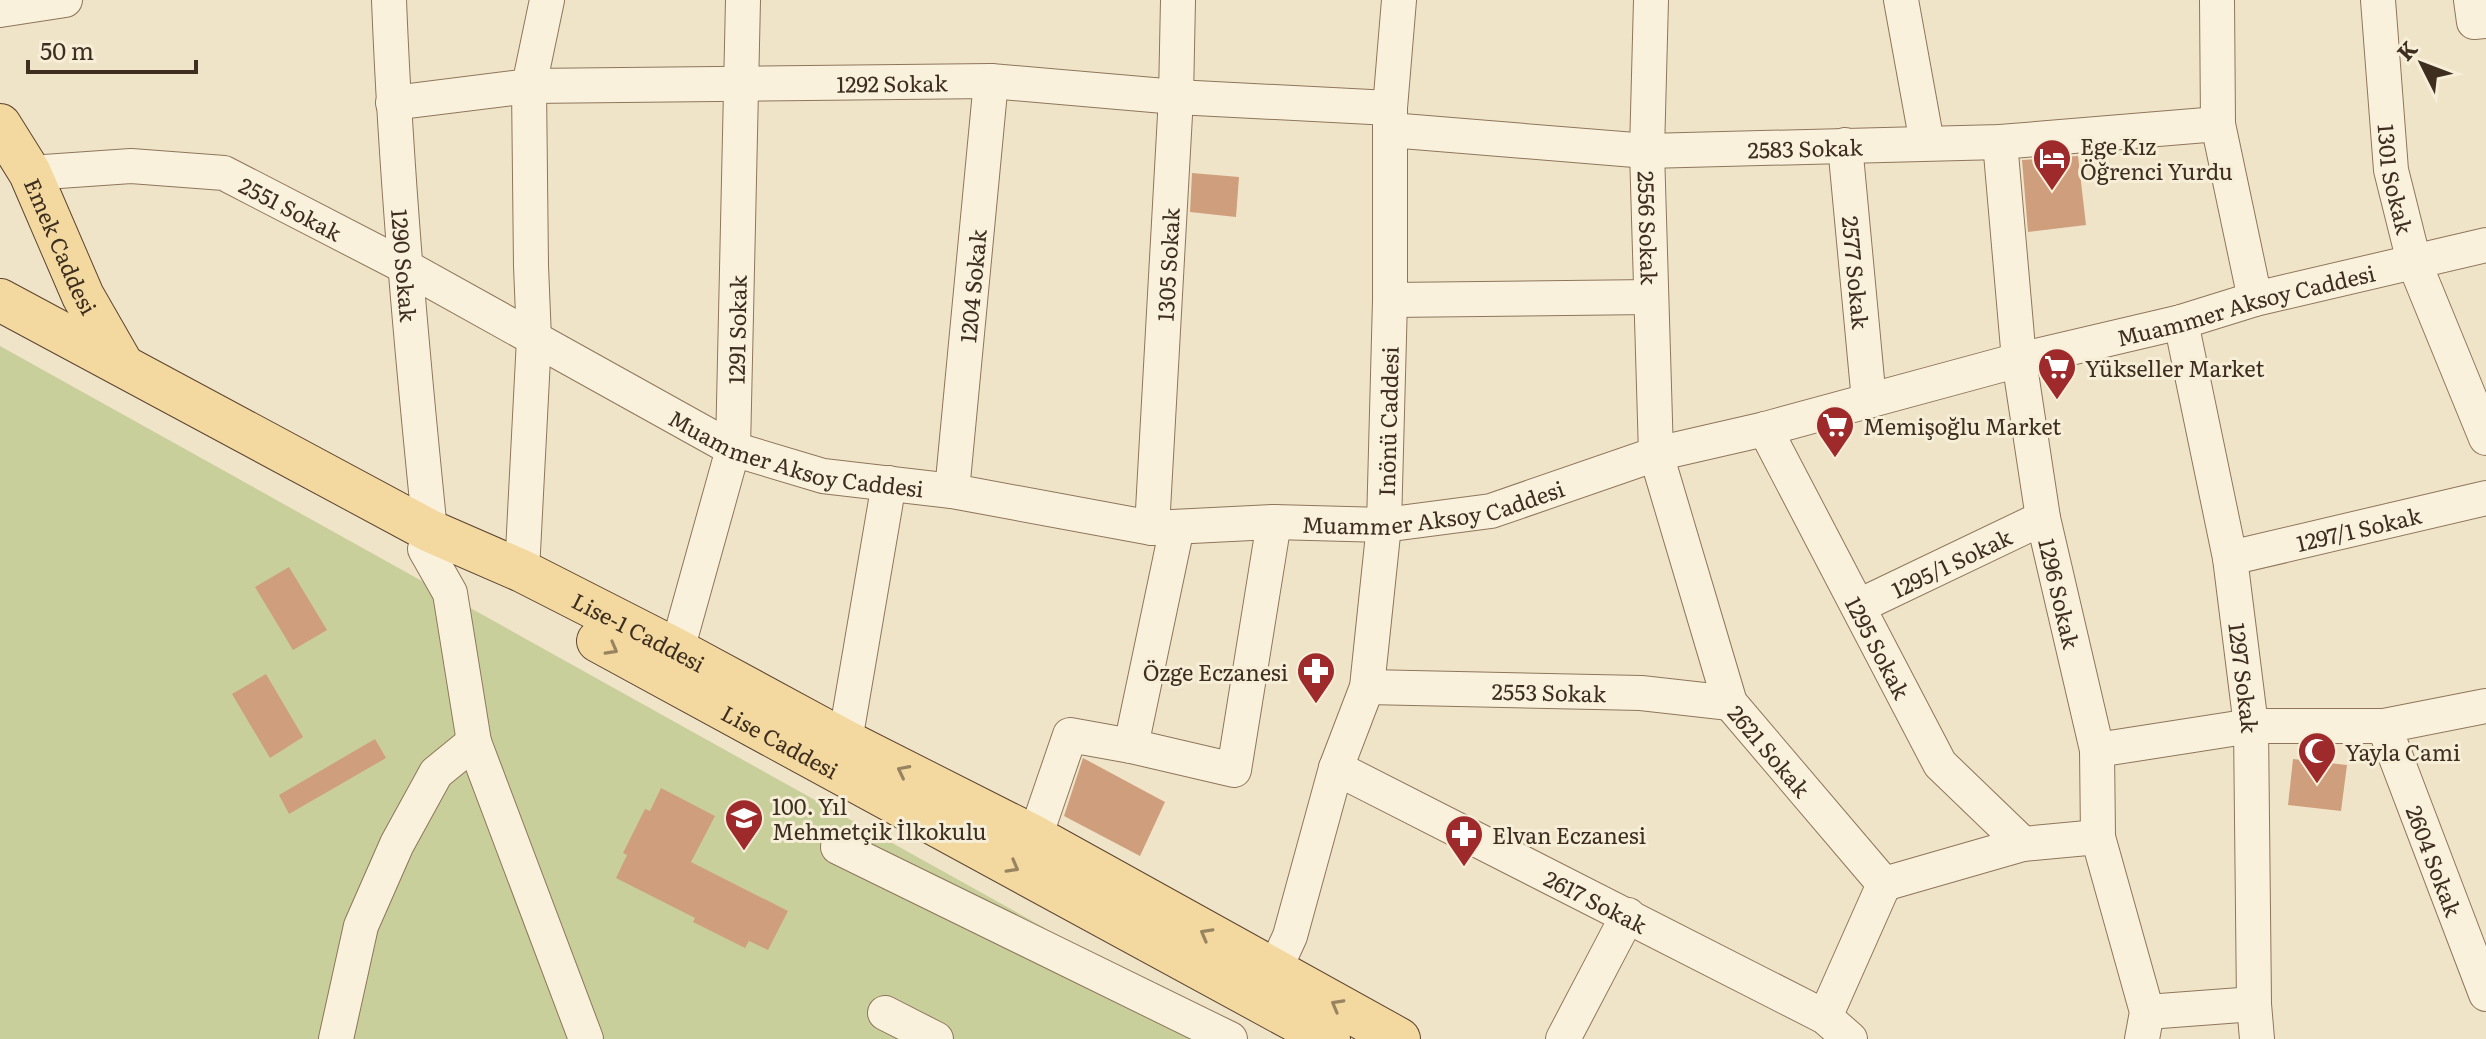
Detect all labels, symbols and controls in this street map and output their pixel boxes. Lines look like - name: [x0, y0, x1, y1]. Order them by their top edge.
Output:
- scale bar: [28, 24, 196, 74]
- north arrow: [2382, 24, 2462, 104]
- text: 50 m: [40, 32, 94, 67]
- text: K: [2388, 32, 2425, 67]
- street label: 1292 Sokak: [836, 65, 948, 99]
- street label: 1301 Sokak: [2371, 123, 2423, 238]
- street label: 2583 Sokak: [1747, 129, 1864, 165]
- place label: Ege Kız Öğrenci Yurdu: [2080, 129, 2233, 187]
- hotel icon: Ege Kız Öğrenci Yurdu: [2031, 137, 2073, 192]
- street label: 2551 Sokak: [234, 167, 349, 248]
- street label: 2556 Sokak: [1631, 170, 1667, 286]
- street label: Emek Caddesi: [17, 172, 106, 320]
- street label: 1305 Sokak: [1147, 206, 1186, 322]
- street label: 1290 Sokak: [385, 208, 427, 324]
- street label: 2577 Sokak: [1835, 214, 1879, 331]
- street label: 1204 Sokak: [950, 227, 993, 344]
- street label: Muammer Aksoy Caddesi: [2113, 255, 2378, 353]
- street label: 1291 Sokak: [718, 274, 753, 385]
- street label: Inönü Caddesi: [1368, 346, 1405, 497]
- supermarket icon: Yükseller Market: [2036, 346, 2078, 401]
- place label: Yükseller Market: [2085, 351, 2264, 384]
- street label: Muammer Aksoy Caddesi: [663, 400, 926, 504]
- supermarket icon: Memişoğlu Market: [1814, 404, 1856, 459]
- place label: Memişoğlu Market: [1863, 409, 2061, 442]
- street label: Muammer Aksoy Caddesi: [1302, 471, 1568, 542]
- street label: 1297/1 Sokak: [2293, 497, 2425, 558]
- street label: 1295/1 Sokak: [1885, 519, 2017, 605]
- street label: 1296 Sokak: [2032, 535, 2089, 652]
- street label: Lise-1 Caddesi: [567, 583, 712, 679]
- street label: 1295 Sokak: [1838, 590, 1920, 705]
- street label: 1297 Sokak: [2222, 621, 2268, 734]
- one-way arrow: [604, 639, 618, 655]
- pharmacy icon: Özge Eczanesi: [1295, 650, 1337, 705]
- place label: Özge Eczanesi: [1143, 655, 1288, 688]
- street label: 2553 Sokak: [1491, 673, 1607, 709]
- street label: Lise Caddesi: [716, 695, 845, 786]
- street label: 2621 Sokak: [1721, 697, 1819, 804]
- mosque icon: Yayla Cami: [2296, 730, 2338, 785]
- place label: Yayla Cami: [2345, 735, 2460, 768]
- one-way arrow: [897, 765, 912, 780]
- place label: 100. Yıl Mehmetçik İlkokulu: [772, 789, 987, 847]
- school or university icon: 100. Yıl Mehmetçik İlkokulu: [723, 797, 765, 852]
- street label: 2604 Sokak: [2399, 800, 2472, 922]
- pharmacy icon: Elvan Eczanesi: [1443, 813, 1485, 868]
- place label: Elvan Eczanesi: [1492, 818, 1646, 851]
- one-way arrow: [1004, 858, 1019, 873]
- street label: 2617 Sokak: [1539, 861, 1654, 941]
- one-way arrow: [1200, 928, 1214, 943]
- one-way arrow: [1331, 999, 1346, 1015]

